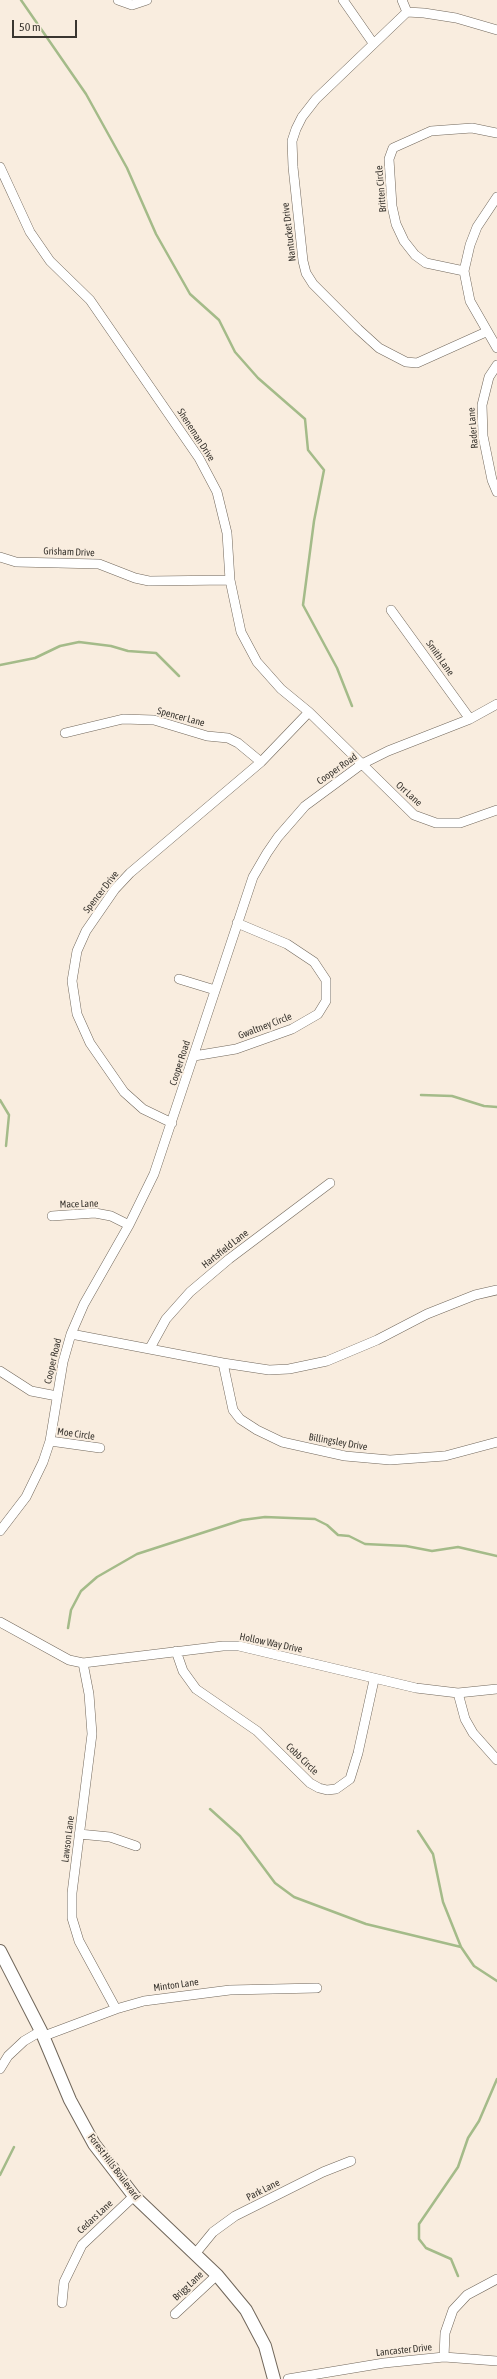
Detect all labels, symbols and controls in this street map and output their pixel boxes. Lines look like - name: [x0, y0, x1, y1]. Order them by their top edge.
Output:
- scale bar: [14, 12, 79, 38]
- text: 50 m: [19, 20, 41, 34]
- street label: Britten Circle: [373, 165, 389, 213]
- street label: Nantucket Drive: [279, 202, 299, 262]
- street label: Sheneman Drive: [175, 406, 217, 464]
- street label: Rader Lane: [465, 407, 481, 449]
- street label: Grisham Drive: [43, 545, 95, 559]
- street label: Smith Lane: [423, 638, 457, 678]
- street label: Spencer Lane: [156, 705, 206, 729]
- street label: Cooper Road: [314, 751, 360, 787]
- street label: Orr Lane: [393, 779, 425, 809]
- street label: Spencer Drive: [81, 868, 121, 916]
- street label: Gwaltney Circle: [236, 1010, 294, 1042]
- street label: Cooper Road: [167, 1039, 193, 1087]
- street label: Mace Lane: [59, 1197, 99, 1211]
- street label: Hartsfield Lane: [199, 1227, 251, 1271]
- street label: Cooper Road: [42, 1337, 64, 1385]
- street label: Moe Circle: [56, 1425, 96, 1443]
- street label: Billingsley Drive: [308, 1431, 368, 1453]
- street label: Hollow Way Drive: [238, 1630, 304, 1656]
- street label: Cobb Circle: [283, 1741, 321, 1777]
- street label: Lawson Lane: [59, 1815, 77, 1863]
- street label: Minton Lane: [153, 1976, 199, 1994]
- street label: Forest Hills Boulevard: [85, 2132, 143, 2202]
- street label: Park Lane: [244, 2176, 282, 2204]
- street label: Cedars Lane: [75, 2198, 115, 2236]
- street label: Brigg Lane: [170, 2269, 206, 2303]
- street label: Lancaster Drive: [375, 2341, 433, 2359]

